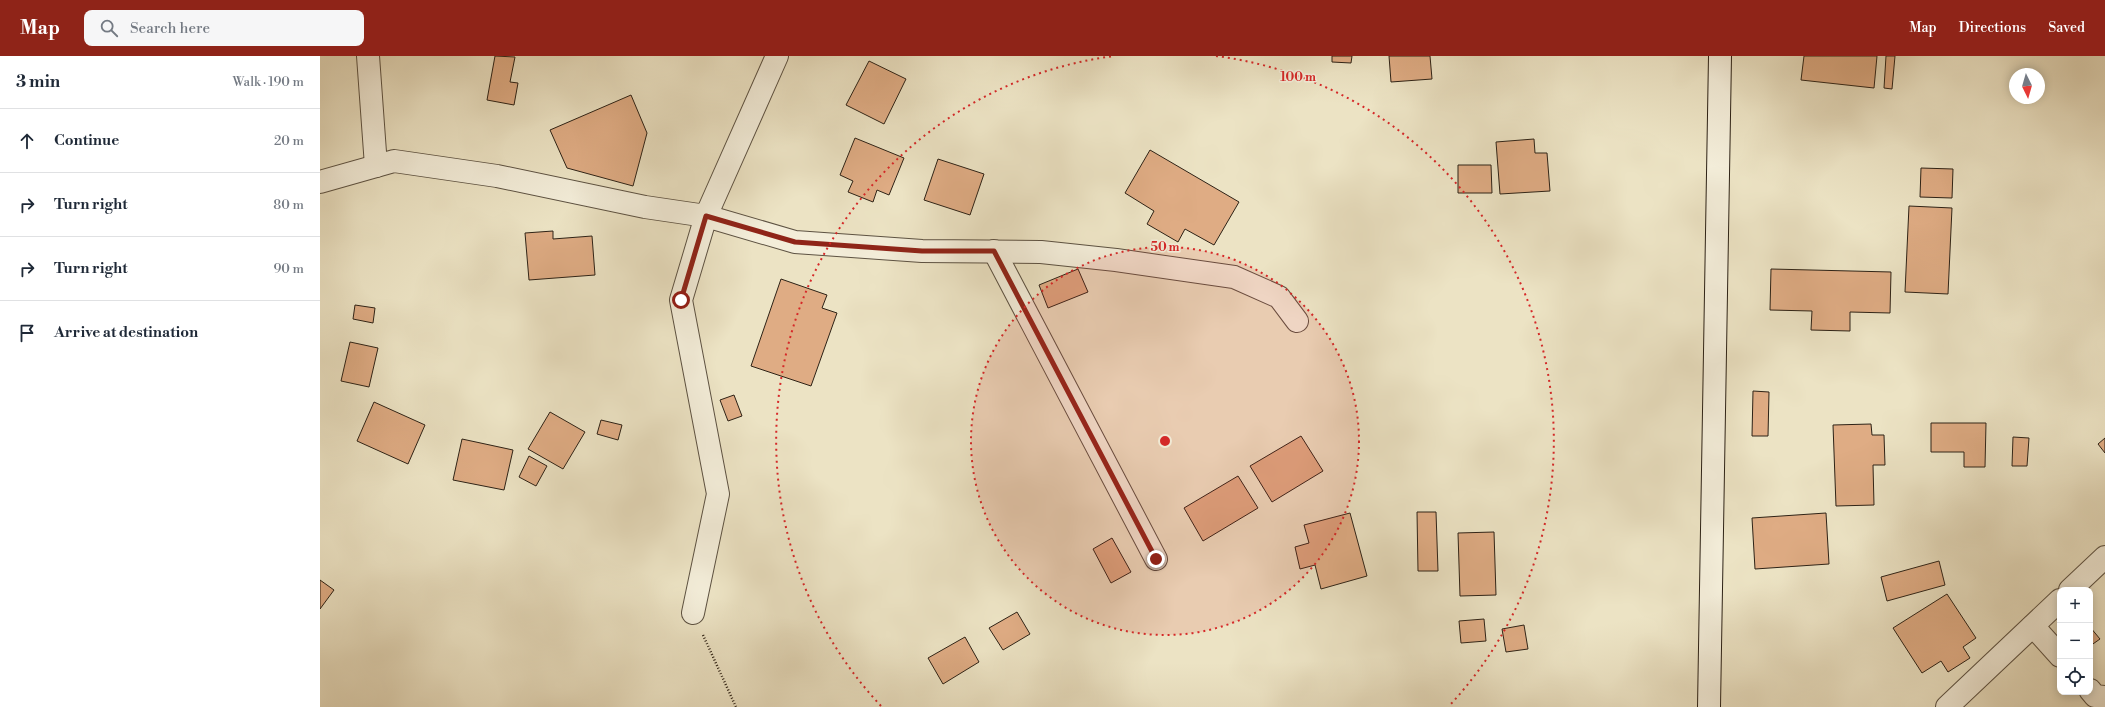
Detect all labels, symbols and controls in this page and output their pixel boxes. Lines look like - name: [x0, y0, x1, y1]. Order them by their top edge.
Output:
- search box: [84, 10, 364, 46]
- text: Map: [20, 16, 60, 40]
- icon: search: [98, 17, 120, 39]
- text: Search here: [130, 19, 210, 38]
- text: Map: [1909, 19, 1937, 37]
- text: Directions: [1959, 19, 2026, 37]
- text: Saved: [2048, 19, 2085, 37]
- north arrow: [2009, 68, 2045, 104]
- text: 100 m: [1280, 70, 1316, 85]
- text: 3 min: [16, 71, 60, 93]
- text: Walk · 190 m: [233, 74, 304, 90]
- icon: ahead: [16, 130, 38, 152]
- text: Continue: [54, 131, 119, 150]
- text: 20 m: [274, 133, 304, 149]
- icon: right: [16, 194, 38, 216]
- text: Turn right: [54, 195, 128, 214]
- text: 80 m: [273, 197, 304, 213]
- text: 50 m: [1150, 240, 1180, 255]
- icon: right: [16, 258, 38, 280]
- text: Turn right: [54, 259, 128, 278]
- text: 90 m: [273, 261, 304, 277]
- route start: [672, 291, 690, 309]
- icon: arrive: [16, 322, 38, 344]
- text: Arrive at destination: [54, 323, 198, 342]
- centre of rings: [1158, 434, 1172, 448]
- route end: [1147, 550, 1165, 568]
- map controls: [2057, 587, 2093, 695]
- button: +: [2057, 587, 2093, 623]
- button: −: [2057, 623, 2093, 659]
- button: locate: [2057, 659, 2093, 695]

